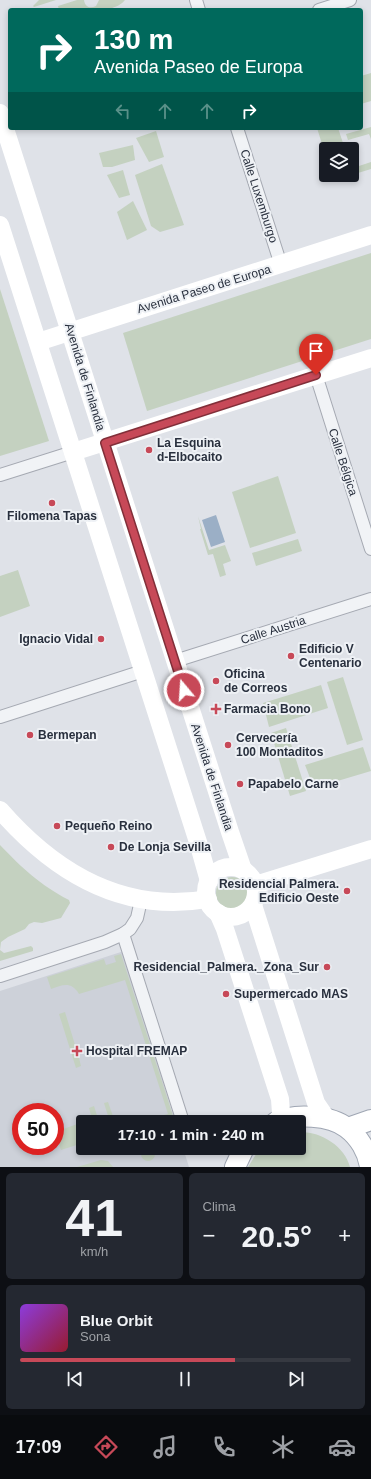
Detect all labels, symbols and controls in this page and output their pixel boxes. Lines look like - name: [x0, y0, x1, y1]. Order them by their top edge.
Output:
- icon: right: [28, 24, 80, 76]
- text: 130 m: [94, 24, 173, 55]
- text: Avenida Paseo de Europa: [94, 57, 303, 77]
- icon: left: [112, 100, 134, 122]
- icon: ahead: [154, 100, 176, 122]
- icon: ahead: [196, 100, 218, 122]
- icon: right: [238, 100, 260, 122]
- map controls: [319, 142, 359, 182]
- button: layers: [319, 142, 359, 182]
- street label: Calle Luxemburgo: [237, 148, 281, 245]
- street label: Avenida Paseo de Europa: [135, 262, 273, 316]
- street label: Avenida de Finlandia: [62, 321, 108, 433]
- pin: [299, 334, 333, 375]
- icon: arrive: [305, 340, 327, 362]
- street label: Calle Bélgica: [326, 427, 361, 498]
- place label: La Esquina d-Elbocaito: [157, 436, 222, 464]
- marker: La Esquina d-Elbocaito: [144, 445, 154, 455]
- marker: Filomena Tapas: [47, 498, 57, 508]
- place label: Filomena Tapas: [7, 509, 97, 523]
- street label: Calle Austria: [239, 613, 308, 647]
- place label: Ignacio Vidal: [19, 632, 93, 646]
- marker: Ignacio Vidal: [96, 634, 106, 644]
- place label: Edificio V Centenario: [299, 642, 362, 670]
- marker: Edificio V Centenario: [286, 651, 296, 661]
- place label: Oficina de Correos: [224, 667, 288, 695]
- position arrow: [163, 669, 205, 711]
- marker: Oficina de Correos: [211, 676, 221, 686]
- place label: Farmacia Bono: [224, 702, 311, 716]
- marker: Farmacia Bono: [211, 704, 221, 714]
- street label: Avenida de Finlandia: [188, 722, 236, 833]
- place label: Bermepan: [38, 728, 97, 742]
- marker: Bermepan: [25, 730, 35, 740]
- place label: Cervecería 100 Montaditos: [236, 731, 324, 759]
- marker: Cervecería 100 Montaditos: [223, 740, 233, 750]
- place label: Papabelo Carne: [248, 777, 339, 791]
- marker: Papabelo Carne: [235, 779, 245, 789]
- place label: Pequeño Reino: [65, 819, 152, 833]
- marker: Pequeño Reino: [52, 821, 62, 831]
- place label: De Lonja Sevilla: [119, 840, 211, 854]
- marker: De Lonja Sevilla: [106, 842, 116, 852]
- place label: Residencial Palmera. Edificio Oeste: [219, 877, 339, 905]
- marker: Residencial Palmera. Edificio Oeste: [342, 886, 352, 896]
- place label: Residencial_Palmera._Zona_Sur: [134, 960, 319, 974]
- marker: Residencial_Palmera._Zona_Sur: [322, 962, 332, 972]
- place label: Supermercado MAS: [234, 987, 348, 1001]
- marker: Supermercado MAS: [221, 989, 231, 999]
- place label: Hospital FREMAP: [86, 1044, 187, 1058]
- marker: Hospital FREMAP: [71, 1045, 83, 1057]
- speed limit sign: 50: [12, 1103, 64, 1155]
- text: 17:10 · 1 min · 240 m: [118, 1126, 264, 1143]
- text: 41: [65, 1189, 123, 1247]
- text: Clima: [203, 1199, 236, 1214]
- text: 20.5°: [242, 1220, 312, 1253]
- text: −: [203, 1223, 215, 1248]
- text: +: [338, 1223, 351, 1248]
- text: km/h: [80, 1244, 108, 1259]
- text: Blue Orbit: [80, 1312, 153, 1329]
- text: Sona: [80, 1329, 110, 1344]
- icon: previous: [64, 1368, 86, 1390]
- icon: pause: [174, 1368, 196, 1390]
- icon: next: [285, 1368, 307, 1390]
- icon: directions: [92, 1433, 120, 1461]
- icon: music: [151, 1433, 179, 1461]
- icon: phone: [210, 1433, 238, 1461]
- icon: climate: [269, 1433, 297, 1461]
- icon: car: [328, 1433, 356, 1461]
- text: 17:09: [15, 1437, 61, 1457]

